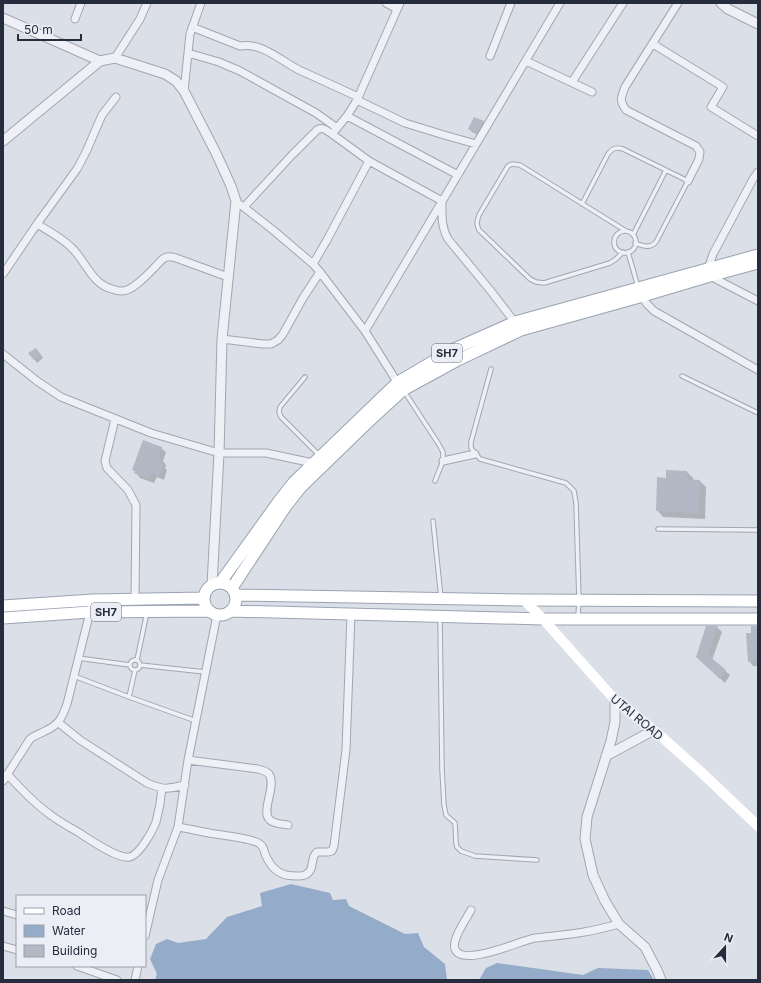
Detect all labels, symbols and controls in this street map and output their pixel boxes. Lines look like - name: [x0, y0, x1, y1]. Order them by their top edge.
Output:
- scale bar: [18, 16, 81, 42]
- text: 50 m: [24, 22, 53, 37]
- road number: SH7: [432, 344, 462, 362]
- road number: SH7: [91, 603, 121, 621]
- street label: UTAI ROAD: [608, 691, 666, 743]
- legend: [16, 895, 146, 967]
- text: Road: [52, 903, 81, 918]
- text: Water: [52, 923, 86, 938]
- north arrow: [705, 927, 745, 967]
- text: N: [722, 930, 735, 946]
- text: Building: [52, 943, 97, 958]

